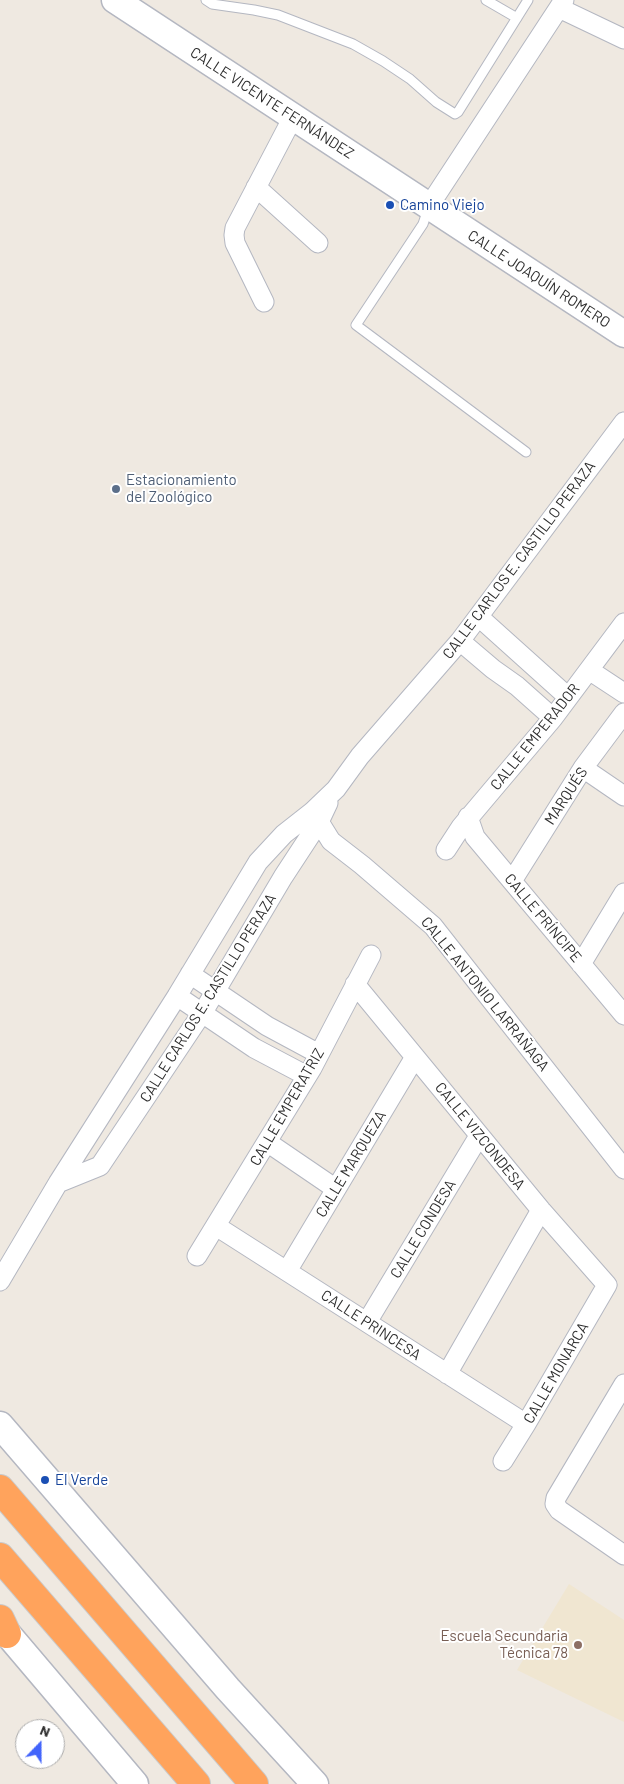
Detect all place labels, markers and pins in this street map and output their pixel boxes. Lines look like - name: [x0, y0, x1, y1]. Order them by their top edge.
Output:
- place label: Camino Viejo: [400, 196, 485, 214]
- marker: Camino Viejo: [384, 199, 396, 211]
- place label: Estacionamiento del Zoológico: [126, 471, 237, 506]
- marker: Estacionamiento del Zoológico: [110, 483, 122, 495]
- place label: El Verde: [55, 1471, 108, 1489]
- marker: El Verde: [39, 1474, 51, 1486]
- place label: Escuela Secundaria Técnica 78: [440, 1627, 568, 1662]
- marker: Escuela Secundaria Técnica 78: [572, 1639, 584, 1651]

